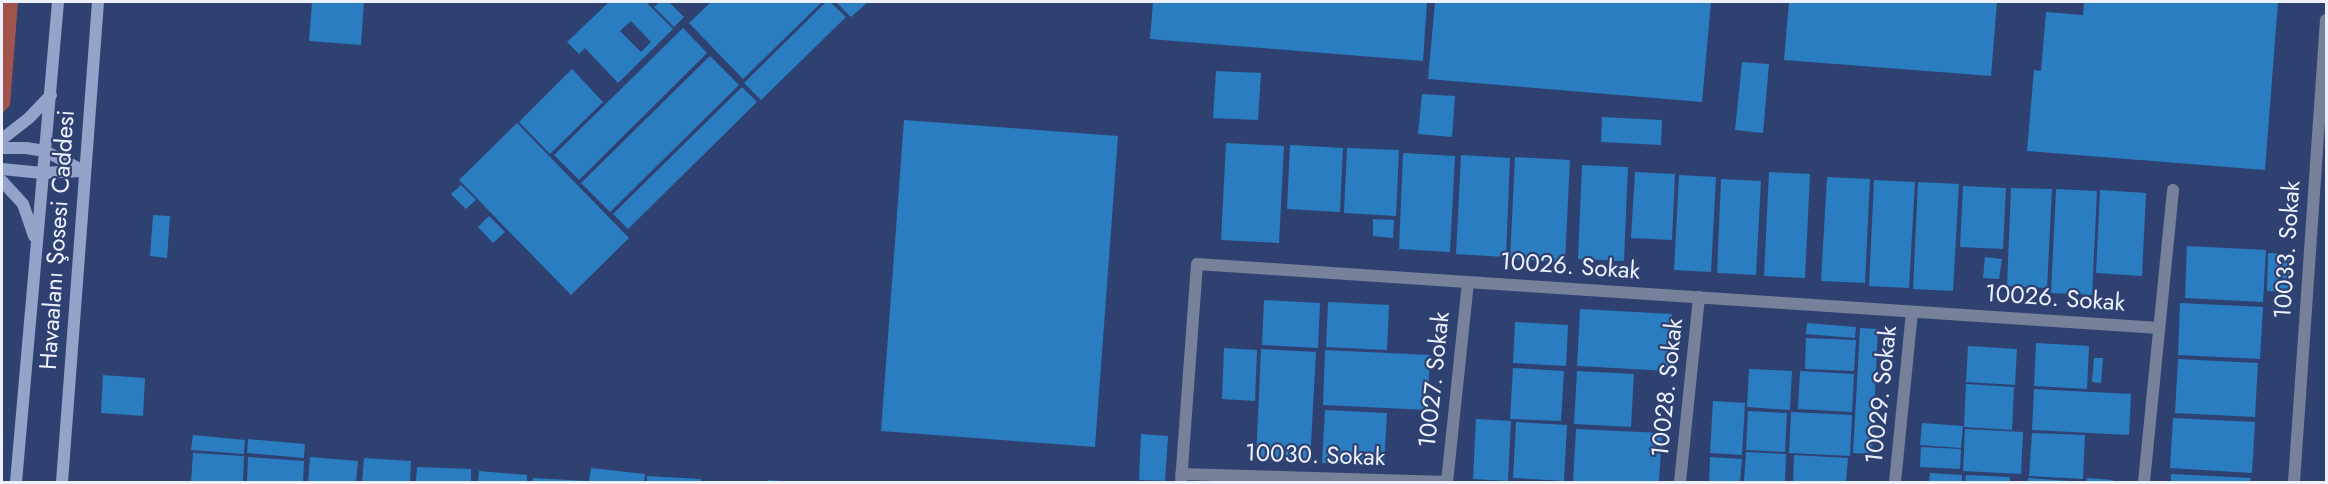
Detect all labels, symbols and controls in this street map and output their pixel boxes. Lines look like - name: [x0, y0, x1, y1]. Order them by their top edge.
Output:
- street label: Havaalanı Şosesi Caddesi: [36, 109, 82, 371]
- street label: 10033. Sokak: [2270, 180, 2308, 320]
- street label: 10026. Sokak: [1499, 249, 1641, 287]
- street label: 10026. Sokak: [1984, 281, 2126, 319]
- street label: 10027. Sokak: [1415, 310, 1457, 450]
- street label: 10028. Sokak: [1647, 317, 1691, 459]
- street label: 10029. Sokak: [1861, 325, 1905, 465]
- street label: 10030. Sokak: [1244, 440, 1386, 474]

